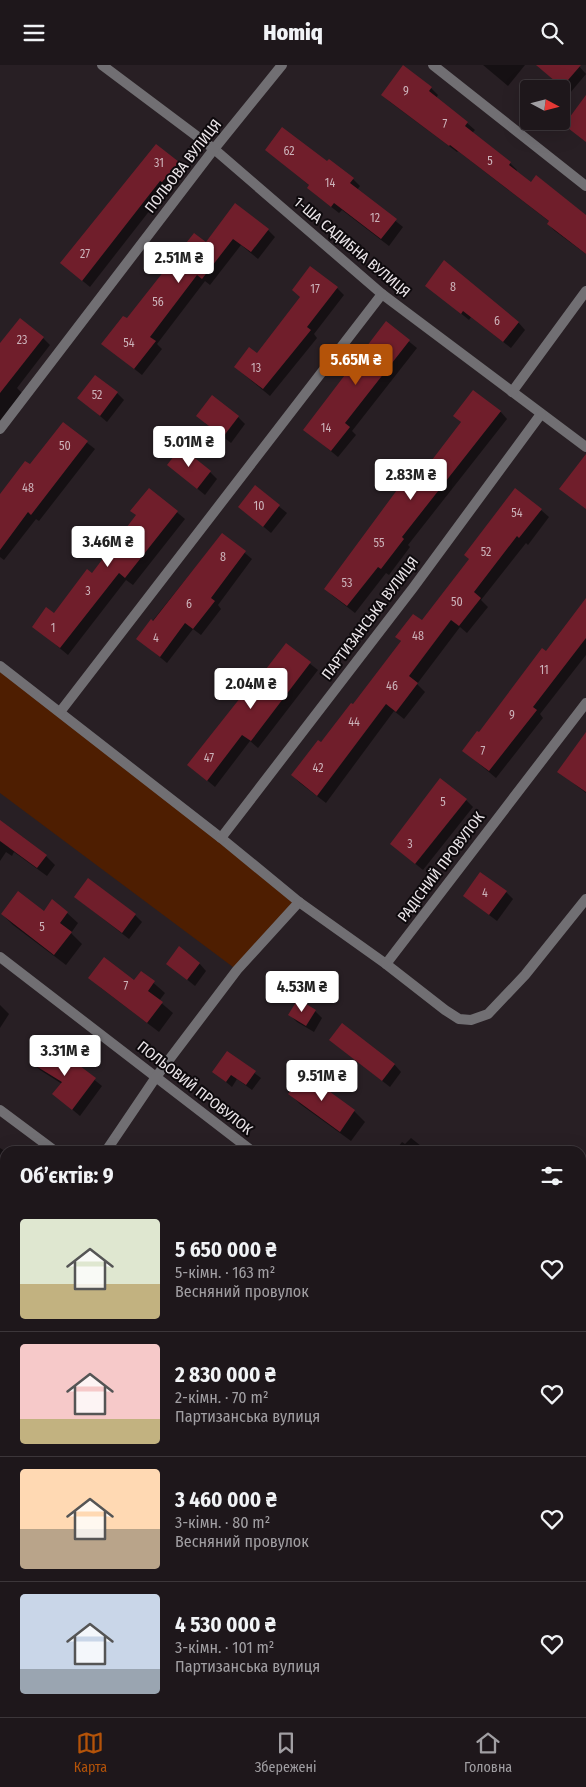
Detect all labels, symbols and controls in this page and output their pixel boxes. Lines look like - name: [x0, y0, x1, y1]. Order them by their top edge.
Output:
- icon: menu: [20, 19, 48, 47]
- text: Homiq: [263, 19, 323, 46]
- icon: search: [538, 19, 566, 47]
- north arrow: [520, 80, 570, 130]
- map controls: [520, 80, 570, 130]
- house number: 9: [403, 84, 409, 98]
- street label: ПОЛЬОВА ВУЛИЦЯ: [141, 116, 225, 216]
- house number: 7: [443, 117, 448, 131]
- house number: 62: [283, 144, 295, 158]
- house number: 5: [487, 154, 493, 168]
- house number: 31: [154, 156, 164, 170]
- house number: 14: [325, 176, 335, 190]
- street label: 1-ША САДИБНА ВУЛИЦЯ: [290, 193, 414, 301]
- house number: 12: [370, 211, 380, 225]
- pin: 2.51M ₴: [133, 241, 225, 284]
- house number: 27: [80, 247, 90, 261]
- text: 2.51M ₴: [155, 248, 203, 267]
- house number: 8: [450, 280, 456, 294]
- house number: 17: [310, 282, 320, 296]
- house number: 56: [152, 295, 164, 309]
- house number: 6: [494, 314, 500, 328]
- house number: 23: [17, 333, 27, 347]
- house number: 54: [123, 336, 135, 350]
- pin: 5.65M ₴: [310, 343, 402, 386]
- text: 5.65M ₴: [331, 350, 381, 369]
- house number: 13: [251, 361, 261, 375]
- house number: 52: [92, 388, 102, 402]
- house number: 14: [321, 421, 331, 435]
- pin: 5.01M ₴: [143, 425, 235, 468]
- text: 5.01M ₴: [164, 432, 214, 451]
- house number: 50: [59, 439, 71, 453]
- pin: 2.83M ₴: [365, 459, 457, 501]
- text: 2.83M ₴: [386, 465, 436, 484]
- house number: 48: [22, 481, 34, 495]
- house number: 10: [254, 499, 264, 513]
- house number: 54: [511, 506, 523, 520]
- pin: 3.46M ₴: [62, 525, 154, 568]
- text: 3.46M ₴: [83, 532, 133, 551]
- house number: 55: [374, 536, 385, 550]
- house number: 52: [481, 545, 491, 559]
- house number: 8: [220, 550, 226, 564]
- street label: ПАРТИЗАНСЬКА ВУЛИЦЯ: [318, 553, 422, 683]
- house number: 53: [342, 576, 352, 590]
- house number: 3: [85, 584, 91, 598]
- house number: 50: [451, 595, 463, 609]
- house number: 6: [186, 597, 192, 611]
- house number: 1: [51, 621, 55, 635]
- house number: 48: [412, 629, 424, 643]
- house number: 4: [153, 631, 159, 645]
- house number: 11: [539, 663, 549, 677]
- pin: 2.04M ₴: [205, 667, 297, 710]
- text: 2.04M ₴: [225, 674, 277, 693]
- house number: 46: [386, 679, 398, 693]
- house number: 9: [509, 708, 515, 722]
- house number: 44: [348, 715, 360, 729]
- house number: 7: [481, 744, 486, 758]
- house number: 47: [204, 751, 214, 765]
- house number: 42: [313, 761, 323, 775]
- house number: 5: [440, 795, 446, 809]
- street label: РАДІСНИЙ ПРОВУЛОК: [394, 808, 488, 926]
- house number: 3: [407, 837, 413, 851]
- house number: 4: [482, 886, 488, 900]
- house number: 5: [39, 920, 45, 934]
- pin: 4.53M ₴: [256, 971, 348, 1013]
- text: 4.53M ₴: [277, 977, 327, 996]
- house number: 7: [124, 979, 129, 993]
- pin: 3.31M ₴: [19, 1035, 111, 1077]
- street label: ПОЛЬОВИЙ ПРОВУЛОК: [134, 1037, 256, 1139]
- text: 3.31M ₴: [41, 1041, 89, 1060]
- pin: 9.51M ₴: [276, 1059, 368, 1102]
- text: 9.51M ₴: [297, 1066, 347, 1085]
- icon: filters: [538, 1162, 566, 1190]
- text: Об’єктів: 9: [20, 1163, 114, 1189]
- text: 5 650 000 ₴: [175, 1237, 277, 1263]
- icon: home: [60, 1239, 120, 1299]
- icon: heart: [538, 1255, 566, 1283]
- text: 5-кімн. · 163 m²: [175, 1263, 275, 1282]
- text: Весняний провулок: [175, 1282, 309, 1301]
- text: 2 830 000 ₴: [175, 1362, 276, 1388]
- icon: home: [60, 1364, 120, 1424]
- icon: heart: [538, 1380, 566, 1408]
- text: 2-кімн. · 70 m²: [175, 1388, 268, 1407]
- text: Партизанська вулиця: [175, 1407, 320, 1426]
- text: 3 460 000 ₴: [175, 1487, 277, 1513]
- icon: home: [60, 1489, 120, 1549]
- icon: heart: [538, 1505, 566, 1533]
- text: 3-кімн. · 80 m²: [175, 1513, 270, 1532]
- text: Весняний провулок: [175, 1532, 309, 1551]
- text: 4 530 000 ₴: [175, 1612, 276, 1638]
- icon: home: [60, 1614, 120, 1674]
- icon: heart: [538, 1630, 566, 1658]
- text: 3-кімн. · 101 m²: [175, 1638, 274, 1657]
- text: Партизанська вулиця: [175, 1657, 320, 1676]
- tab: Карта: [74, 1729, 107, 1776]
- tab: Збережені: [255, 1729, 317, 1776]
- tab: Головна: [464, 1729, 512, 1776]

